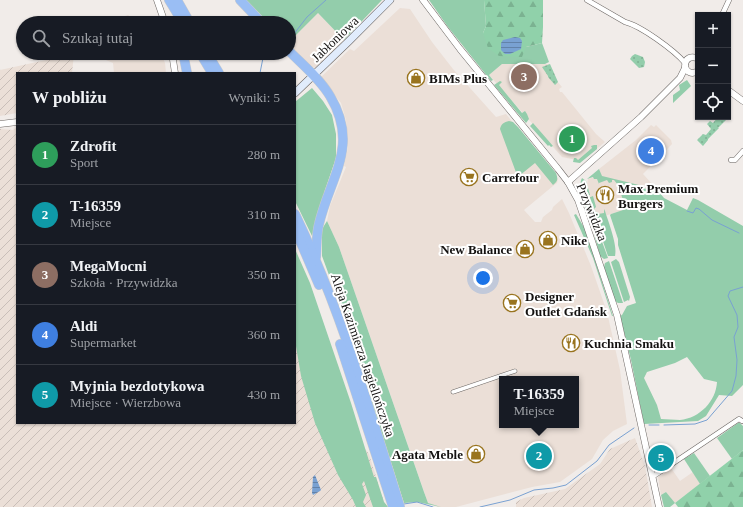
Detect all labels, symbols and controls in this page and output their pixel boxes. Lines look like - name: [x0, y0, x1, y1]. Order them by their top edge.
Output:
- map controls: [695, 12, 731, 120]
- button: +: [695, 12, 731, 48]
- street label: Jabłoniowa: [308, 13, 362, 65]
- search box: [16, 16, 296, 60]
- icon: search: [30, 27, 52, 49]
- text: Szukaj tutaj: [62, 30, 133, 46]
- button: −: [695, 48, 731, 84]
- pin: 3: [511, 62, 537, 92]
- shop icon: BIMs Plus: [406, 68, 426, 88]
- place label: BIMs Plus: [429, 71, 487, 86]
- button: locate: [695, 84, 731, 120]
- text: W pobliżu: [32, 88, 107, 107]
- text: Wyniki: 5: [228, 90, 280, 105]
- pin: 1: [559, 124, 585, 154]
- pin: 4: [638, 136, 664, 166]
- text: Zdrofit: [70, 138, 116, 154]
- text: 1: [42, 147, 48, 162]
- text: 280 m: [247, 147, 280, 162]
- text: Sport: [70, 155, 98, 170]
- supermarket icon: Carrefour: [459, 167, 479, 187]
- place label: Carrefour: [482, 170, 539, 185]
- street label: Przywidzka: [574, 181, 611, 243]
- place label: Max Premium Burgers: [618, 181, 698, 211]
- restaurant icon: Max Premium Burgers: [595, 185, 615, 205]
- text: T-16359: [70, 198, 121, 214]
- text: 2: [42, 207, 48, 222]
- text: 310 m: [247, 207, 280, 222]
- text: Miejsce: [70, 215, 111, 230]
- shop icon: Nike: [538, 230, 558, 250]
- place label: Nike: [561, 233, 587, 248]
- shop icon: New Balance: [515, 239, 535, 259]
- place label: New Balance: [440, 242, 512, 257]
- text: MegaMocni: [70, 258, 147, 274]
- text: 3: [42, 267, 48, 282]
- text: 350 m: [247, 267, 280, 282]
- your location: [473, 268, 493, 288]
- street label: Aleja Kazimierza Jagiellończyka: [328, 271, 398, 439]
- text: Szkoła · Przywidzka: [70, 275, 178, 290]
- place label: Designer Outlet Gdańsk: [525, 289, 608, 319]
- supermarket icon: Designer Outlet Gdańsk: [502, 293, 522, 313]
- text: Aldi: [70, 318, 98, 334]
- text: 4: [42, 327, 48, 342]
- text: 360 m: [247, 327, 280, 342]
- restaurant icon: Kuchnia Smaku: [561, 333, 581, 353]
- text: Supermarket: [70, 335, 136, 350]
- place label: Kuchnia Smaku: [584, 336, 674, 351]
- popup: [499, 376, 579, 428]
- text: Myjnia bezdotykowa: [70, 378, 205, 394]
- text: T-16359: [513, 386, 565, 402]
- text: 5: [42, 387, 48, 402]
- text: 430 m: [247, 387, 280, 402]
- text: Miejsce · Wierzbowa: [70, 395, 181, 410]
- text: Miejsce: [513, 403, 555, 418]
- pin: 2: [526, 441, 552, 471]
- pin: 5: [648, 443, 674, 473]
- shop icon: Agata Meble: [466, 444, 486, 464]
- place label: Agata Meble: [392, 447, 463, 462]

